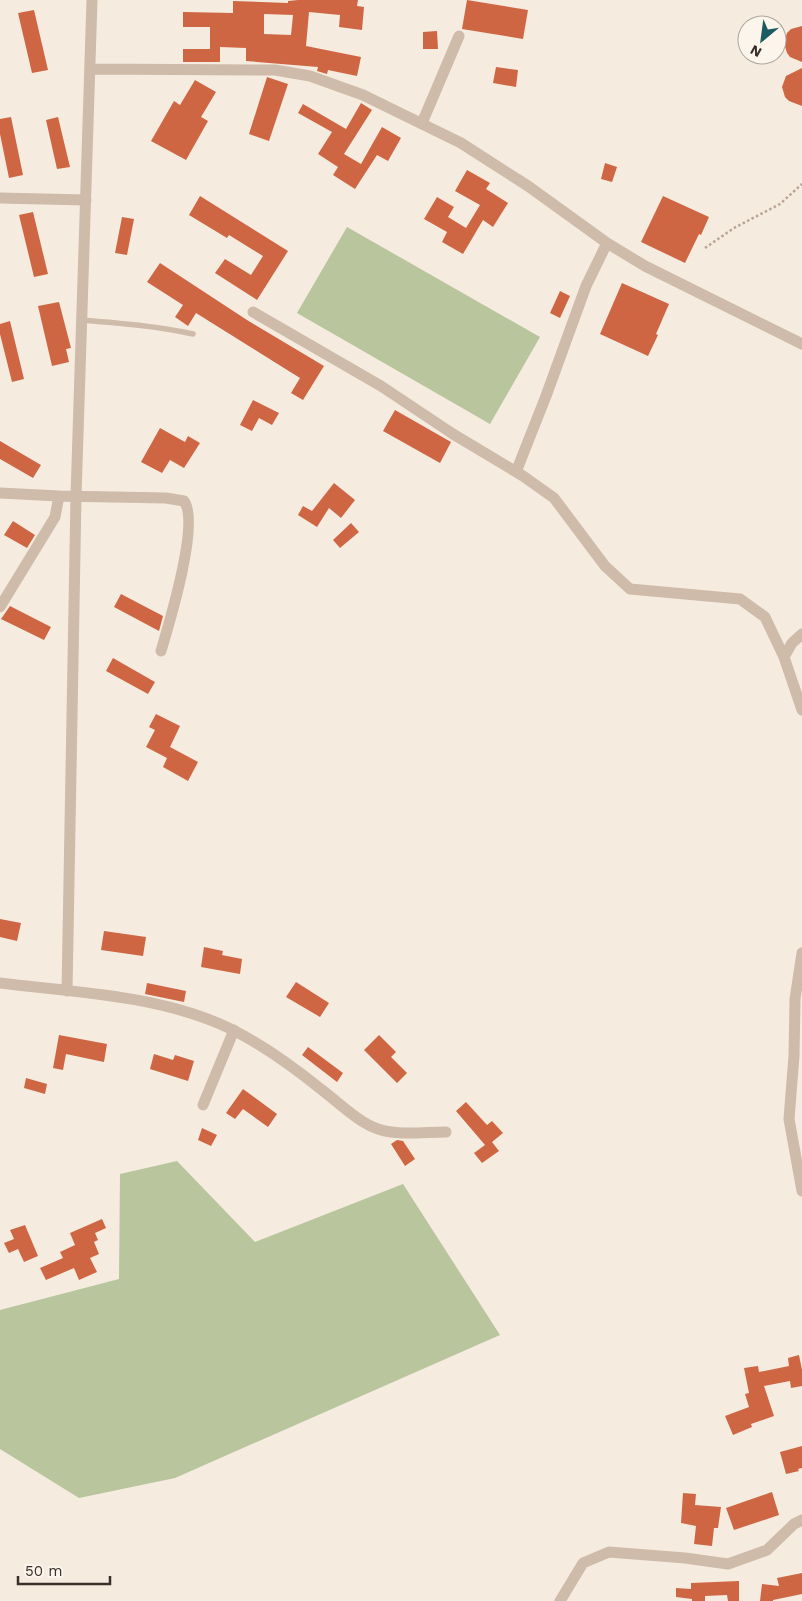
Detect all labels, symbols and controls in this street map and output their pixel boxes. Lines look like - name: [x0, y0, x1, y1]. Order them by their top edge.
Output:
- north arrow: [737, 15, 787, 65]
- text: N: [747, 42, 764, 61]
- scale bar: [18, 1554, 110, 1586]
- text: 50 m: [25, 1562, 62, 1580]

